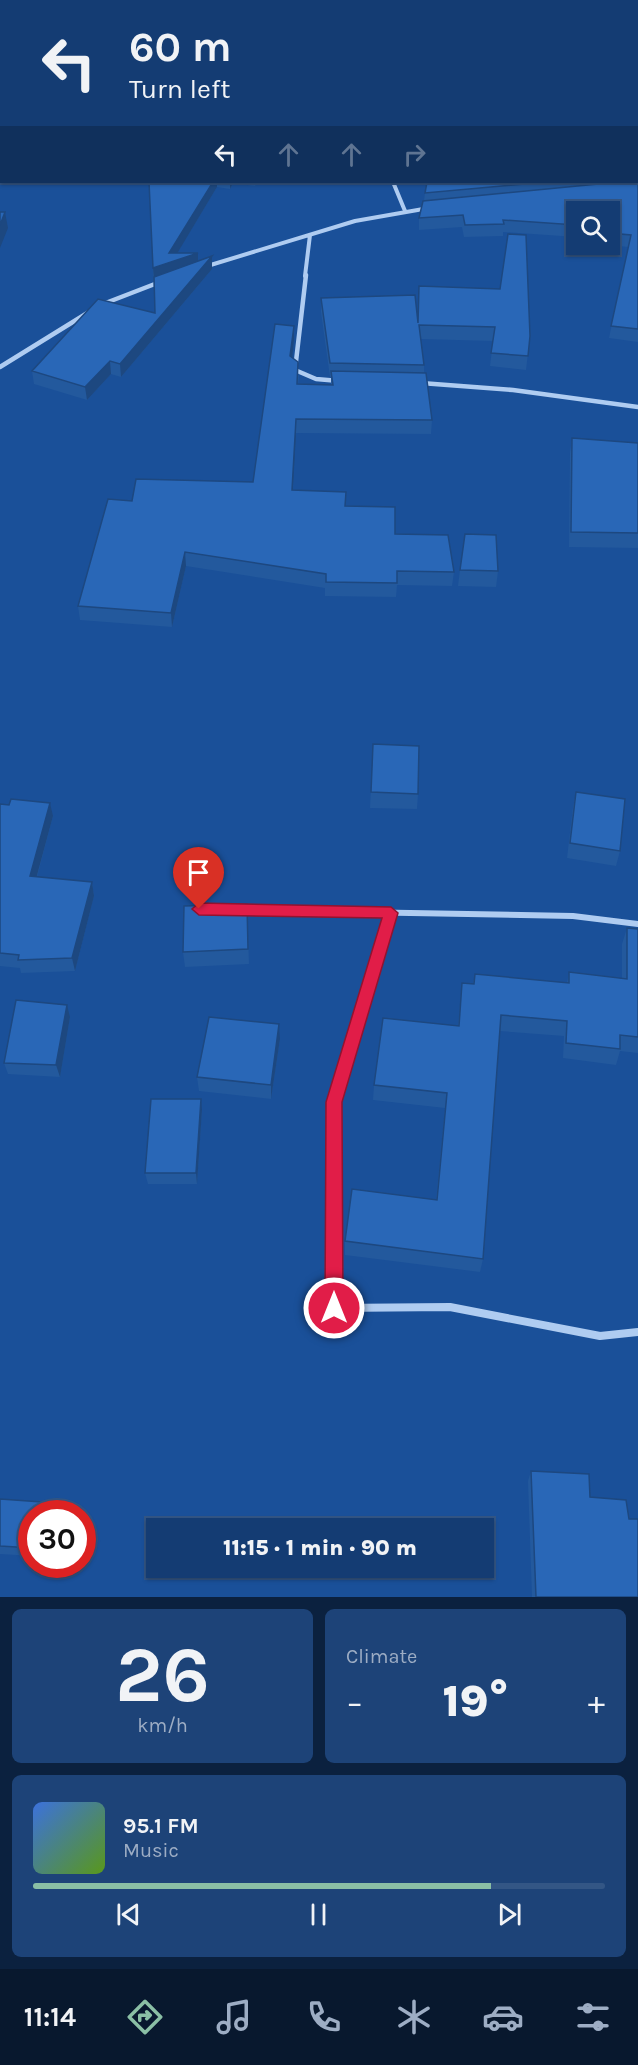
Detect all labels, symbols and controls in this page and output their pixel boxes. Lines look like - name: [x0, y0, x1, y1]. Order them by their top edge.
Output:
- text: 60 m: [129, 22, 232, 72]
- icon: left: [30, 24, 108, 102]
- text: Turn left: [129, 73, 230, 105]
- icon: left: [209, 138, 242, 171]
- icon: ahead: [272, 138, 305, 171]
- icon: ahead: [335, 138, 368, 171]
- icon: right: [398, 138, 431, 171]
- map controls: [566, 201, 620, 255]
- button: search: [566, 201, 620, 255]
- pin: [173, 847, 224, 909]
- icon: arrive: [182, 856, 215, 889]
- position arrow: [302, 1276, 366, 1340]
- speed limit sign: 30: [18, 1500, 96, 1578]
- text: 11:15 · 1 min · 90 m: [223, 1535, 417, 1561]
- text: 26: [115, 1629, 210, 1721]
- text: Climate: [346, 1645, 417, 1668]
- text: 19°: [443, 1675, 508, 1727]
- text: −: [346, 1683, 363, 1721]
- text: +: [588, 1683, 605, 1721]
- text: km/h: [137, 1714, 188, 1737]
- text: 95.1 FM: [123, 1813, 199, 1839]
- text: Music: [123, 1839, 179, 1862]
- icon: previous: [112, 1898, 145, 1931]
- icon: pause: [302, 1898, 335, 1931]
- icon: next: [493, 1898, 526, 1931]
- icon: directions: [124, 1996, 166, 2038]
- icon: music: [213, 1996, 255, 2038]
- icon: phone: [303, 1996, 345, 2038]
- icon: climate: [393, 1996, 435, 2038]
- icon: car: [482, 1996, 524, 2038]
- icon: filters: [572, 1996, 614, 2038]
- text: 11:14: [24, 2001, 76, 2033]

